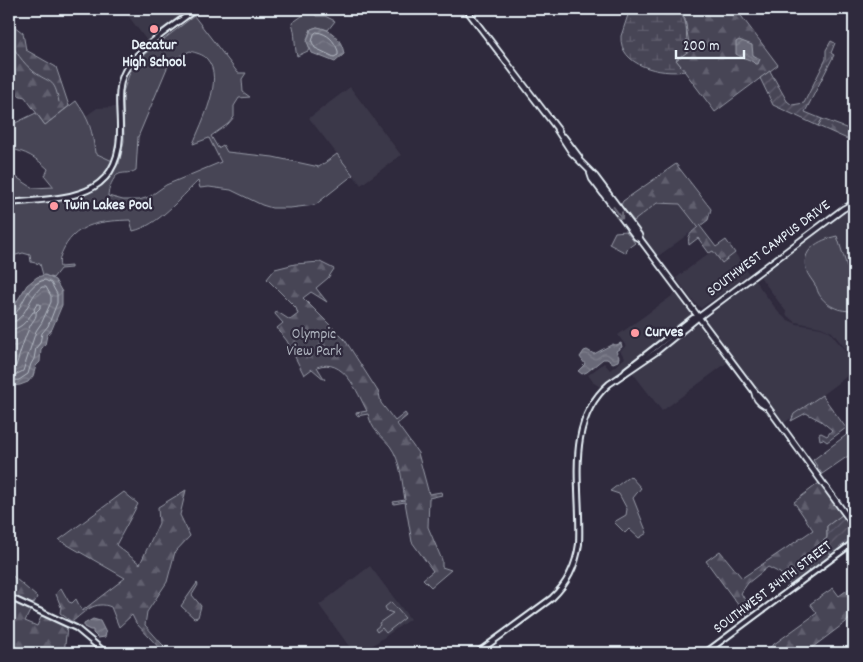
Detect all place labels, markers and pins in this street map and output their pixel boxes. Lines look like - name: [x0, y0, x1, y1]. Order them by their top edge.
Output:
- marker: Decatur High School: [148, 23, 160, 35]
- place label: Decatur High School: [122, 35, 186, 74]
- place label: Twin Lakes Pool: [64, 195, 153, 217]
- marker: Twin Lakes Pool: [48, 200, 60, 212]
- place label: Curves: [645, 322, 684, 344]
- marker: Curves: [629, 327, 641, 339]

